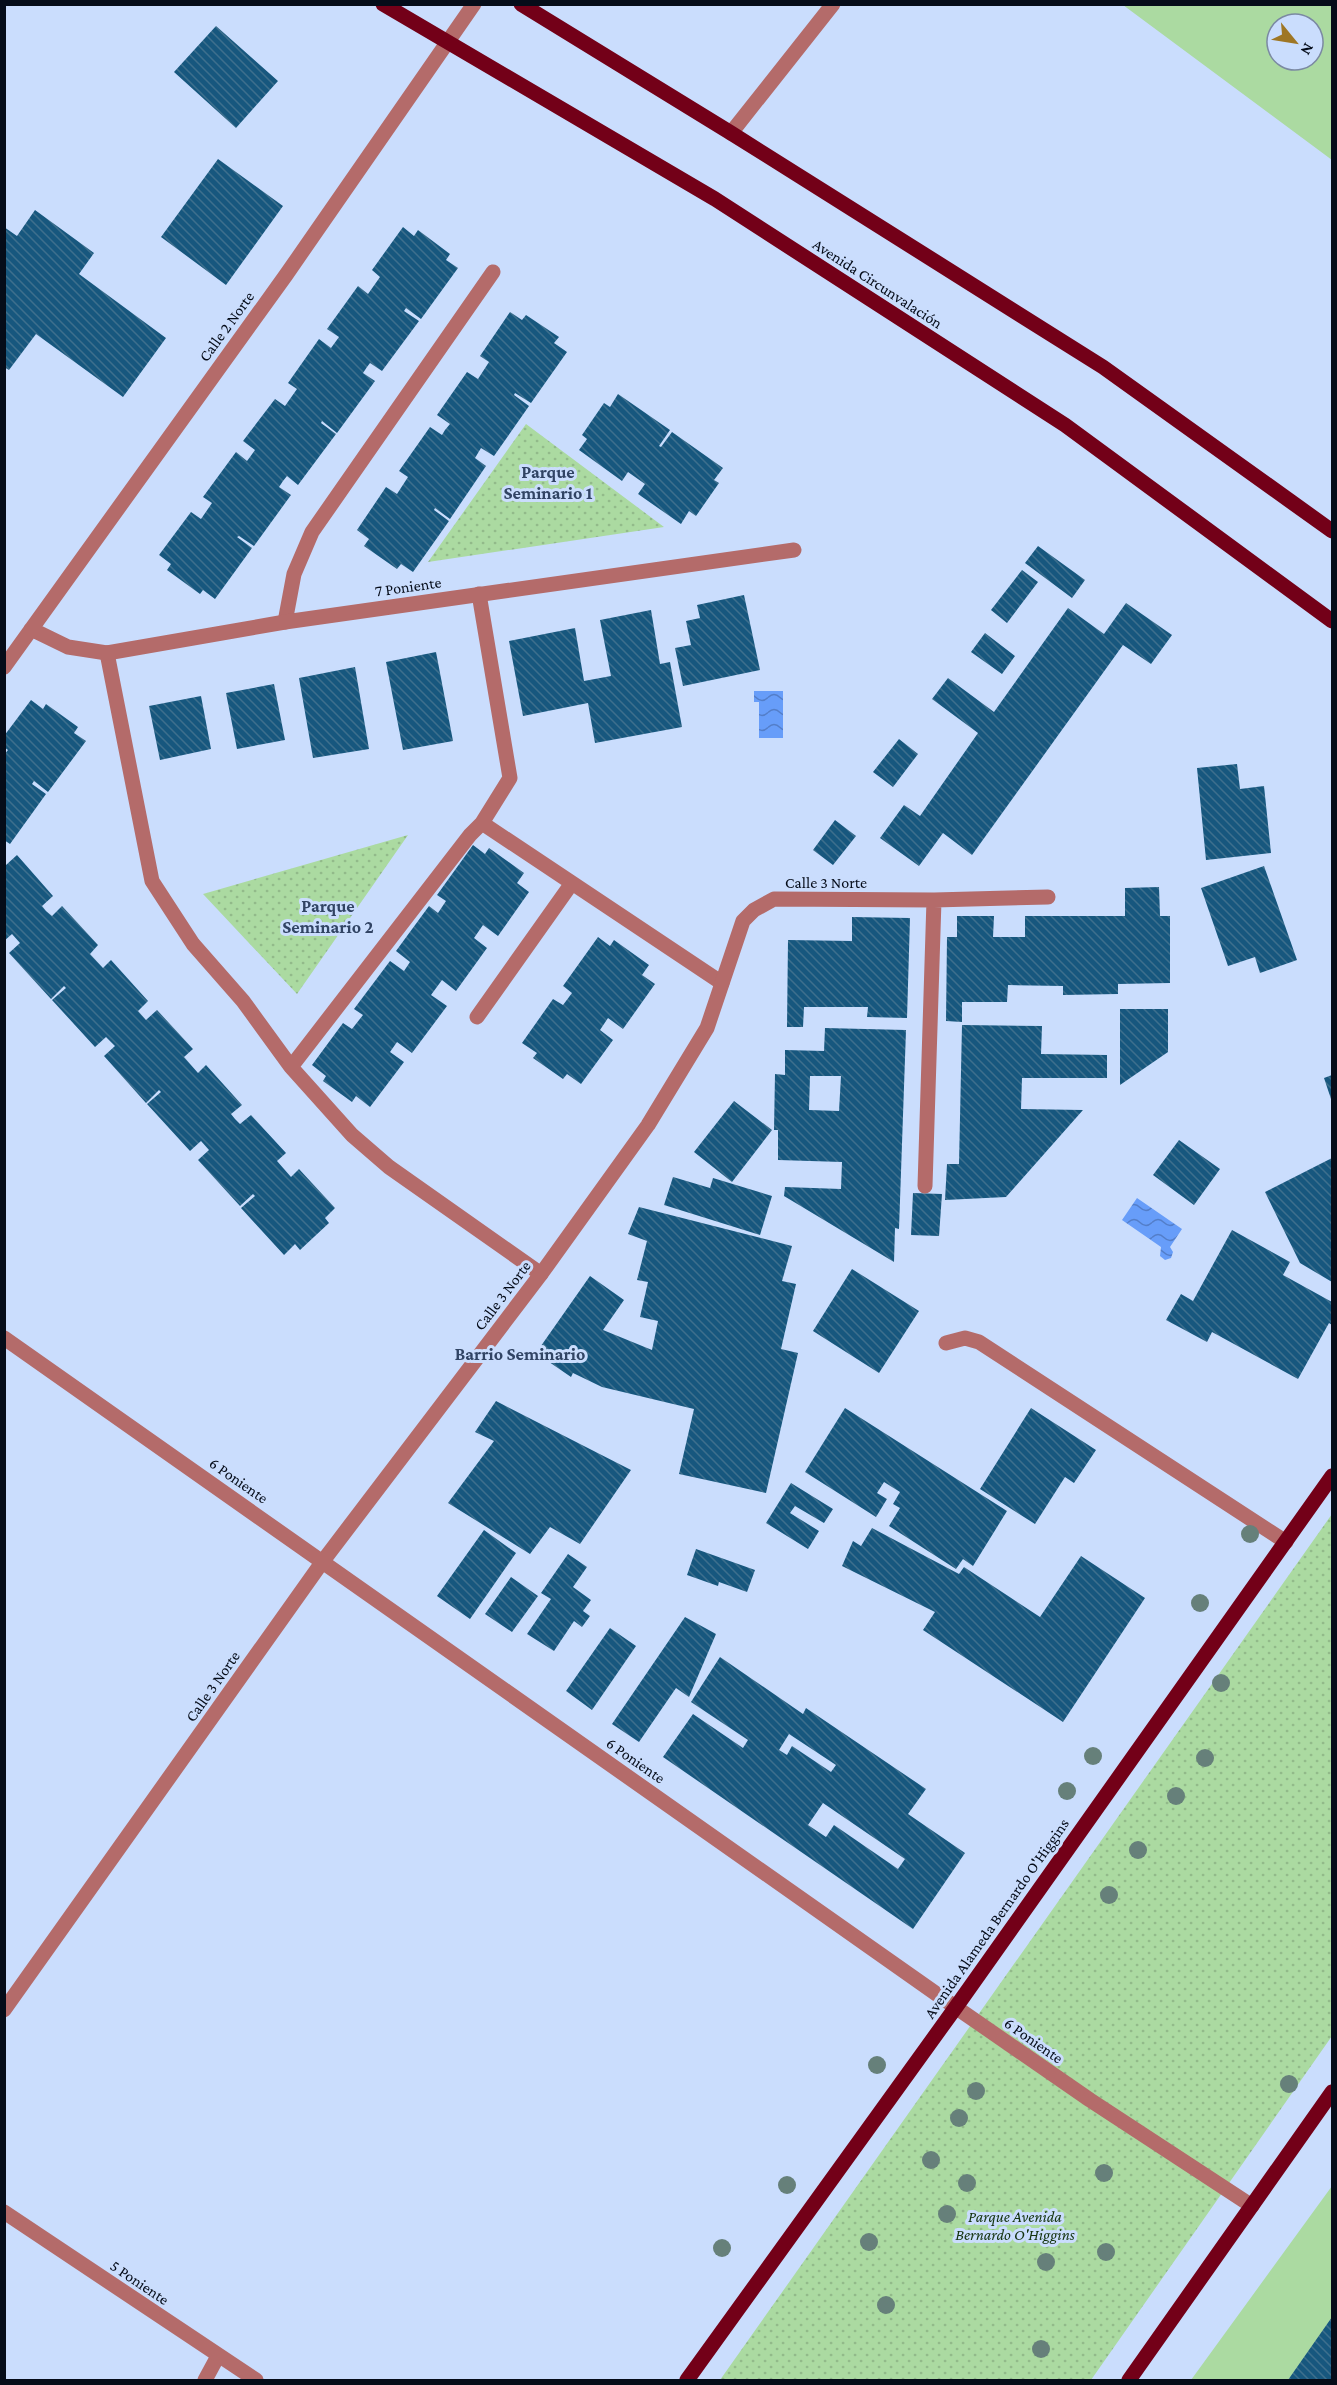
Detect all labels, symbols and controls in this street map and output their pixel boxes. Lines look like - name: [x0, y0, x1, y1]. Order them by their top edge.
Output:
- north arrow: [1265, 12, 1325, 72]
- text: N: [1297, 40, 1318, 58]
- street label: Avenida Circunvalación: [810, 235, 946, 332]
- street label: Calle 2 Norte: [195, 288, 257, 364]
- district label: Parque Seminario 1: [504, 462, 593, 503]
- street label: 7 Poniente: [374, 573, 442, 600]
- street label: Calle 3 Norte: [785, 874, 867, 891]
- district label: Parque Seminario 2: [282, 896, 374, 937]
- street label: Calle 3 Norte: [471, 1257, 534, 1333]
- district label: Barrio Seminario: [455, 1344, 585, 1364]
- street label: 6 Poniente: [206, 1454, 271, 1507]
- street label: Calle 3 Norte: [182, 1648, 243, 1725]
- street label: 6 Poniente: [603, 1734, 668, 1787]
- street label: Avenida Alameda Bernardo O'Higgins: [921, 1815, 1073, 2022]
- street label: 6 Poniente: [1001, 2014, 1066, 2067]
- park label: Parque Avenida Bernardo O'Higgins: [955, 2208, 1075, 2244]
- street label: 5 Poniente: [107, 2257, 172, 2308]

